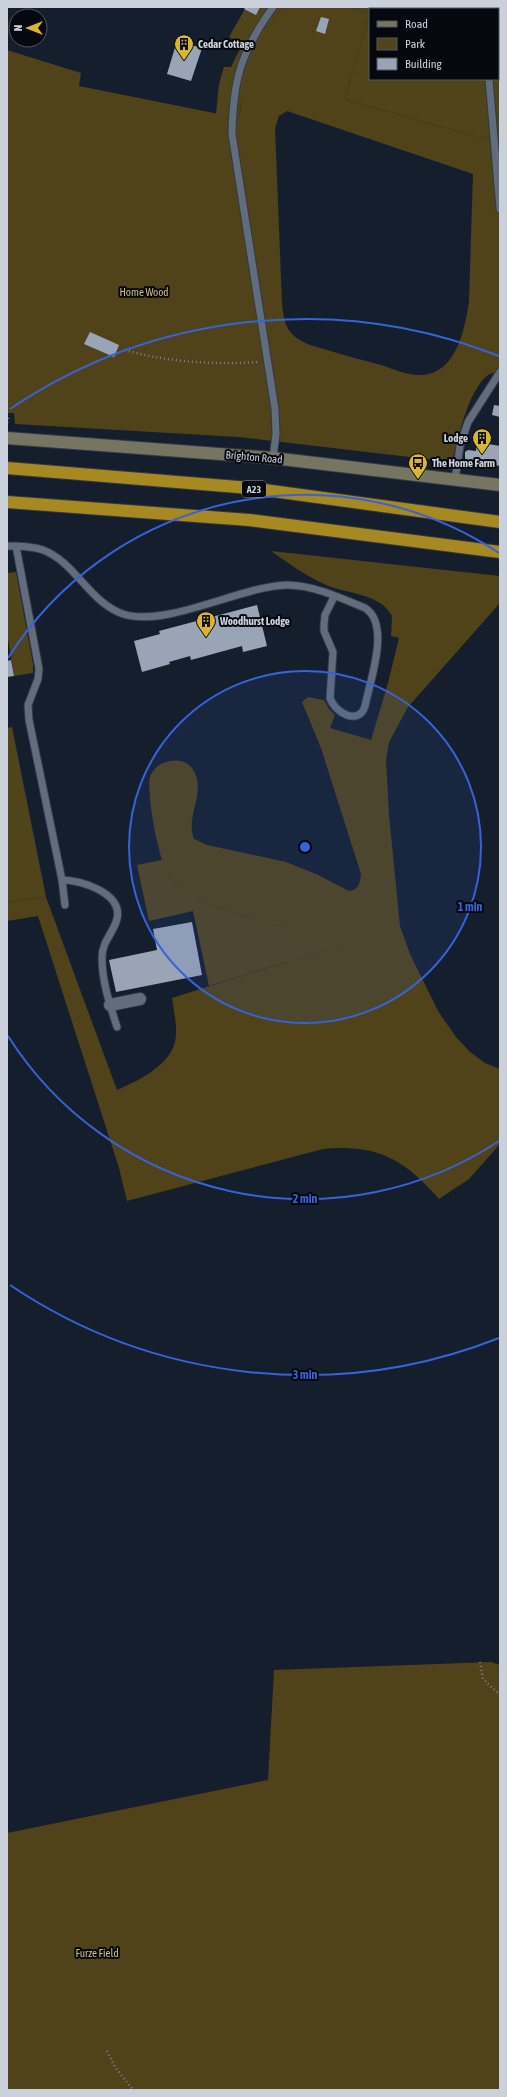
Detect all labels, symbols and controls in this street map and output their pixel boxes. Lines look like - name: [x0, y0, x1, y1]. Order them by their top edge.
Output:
- north arrow: [8, 8, 48, 48]
- legend: [369, 8, 499, 80]
- text: Road: [405, 17, 428, 31]
- text: N: [12, 25, 24, 31]
- building icon: Cedar Cottage: [173, 33, 195, 61]
- text: Park: [405, 37, 426, 51]
- place label: Cedar Cottage: [198, 38, 254, 50]
- text: Building: [405, 57, 443, 71]
- park label: Home Wood: [119, 286, 169, 298]
- building icon: Lodge: [471, 427, 493, 455]
- place label: Lodge: [444, 432, 468, 444]
- street label: Brighton Road: [225, 449, 283, 465]
- bus stop icon: The Home Farm: [407, 452, 429, 480]
- place label: The Home Farm: [432, 457, 495, 469]
- road number: A23: [242, 481, 266, 497]
- building icon: Woodhurst Lodge: [195, 610, 217, 638]
- place label: Woodhurst Lodge: [219, 615, 290, 627]
- centre of rings: [298, 840, 312, 854]
- text: 1 min: [458, 900, 482, 914]
- text: 2 min: [293, 1192, 317, 1206]
- text: 3 min: [293, 1368, 317, 1382]
- park label: Furze Field: [75, 1947, 119, 1959]

